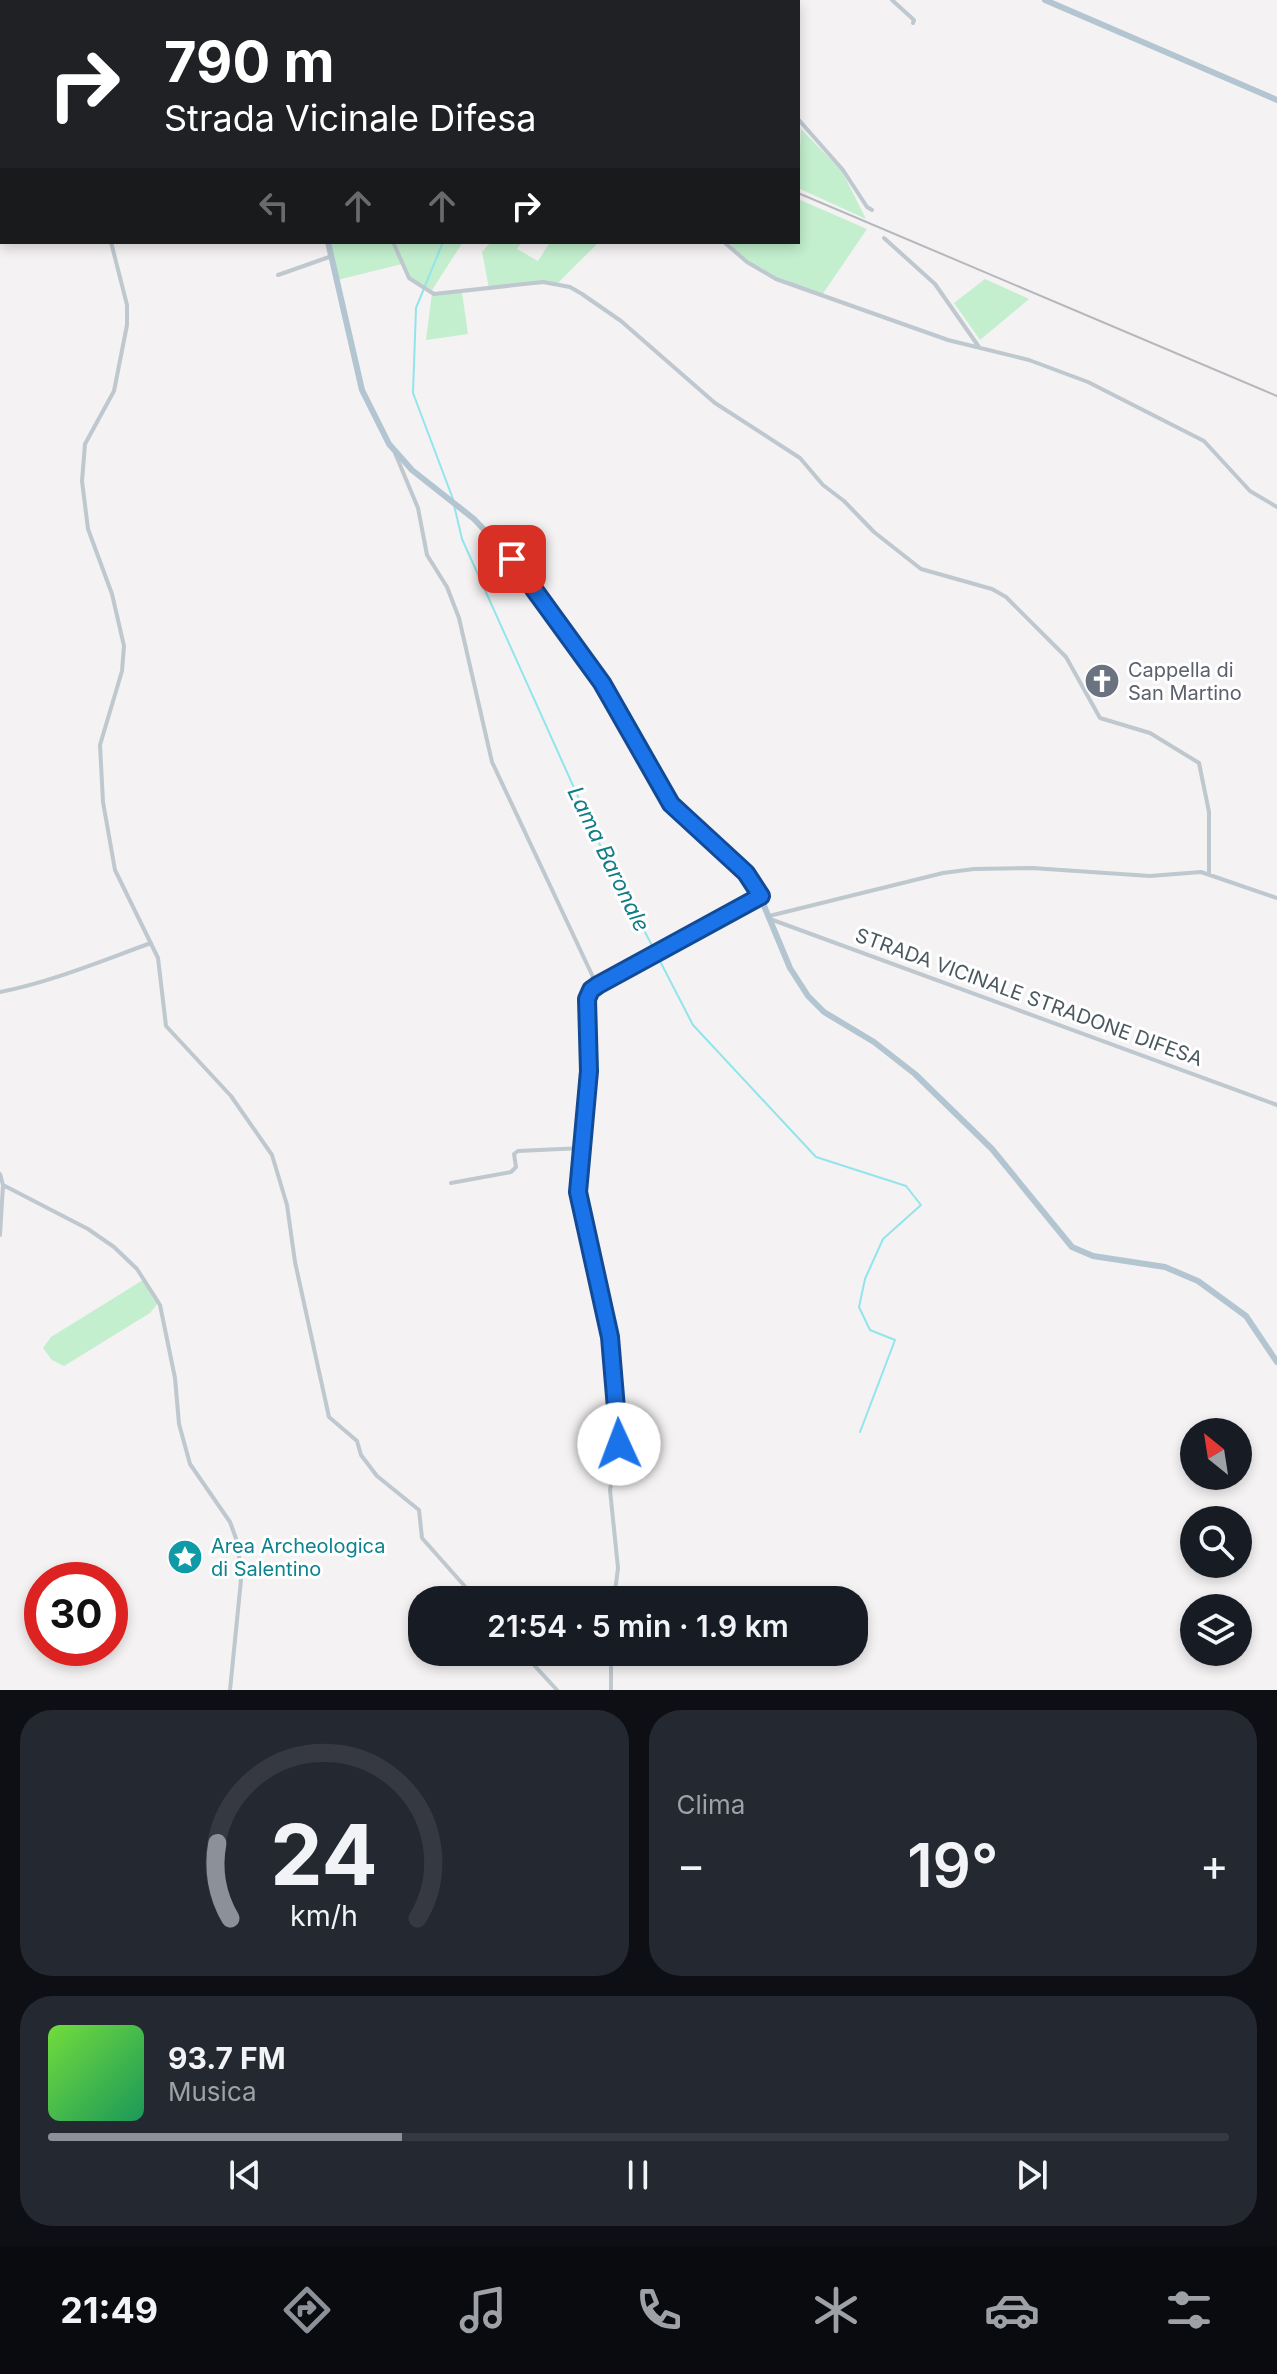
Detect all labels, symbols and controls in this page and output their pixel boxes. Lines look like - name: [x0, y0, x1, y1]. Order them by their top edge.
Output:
- text: 790 m: [164, 28, 335, 96]
- icon: right: [32, 32, 136, 136]
- text: Strada Vicinale Difesa: [164, 96, 536, 140]
- icon: left: [252, 184, 296, 228]
- icon: ahead: [336, 184, 380, 228]
- icon: ahead: [420, 184, 464, 228]
- icon: right: [504, 184, 548, 228]
- pin: [478, 525, 546, 593]
- icon: arrive: [490, 537, 534, 581]
- place label: Cappella di San Martino: [1128, 658, 1242, 705]
- church icon: Cappella di San Martino: [1083, 662, 1121, 700]
- water label: Lama Baronale: [563, 782, 655, 936]
- street label: STRADA VICINALE STRADONE DIFESA: [852, 923, 1206, 1071]
- position arrow: [577, 1402, 661, 1486]
- north arrow: [1180, 1418, 1252, 1490]
- map controls: [1180, 1418, 1252, 1666]
- button: search: [1180, 1506, 1252, 1578]
- place label: Area Archeologica di Salentino: [211, 1534, 385, 1581]
- place icon: Area Archeologica di Salentino: [166, 1538, 204, 1576]
- speed limit sign: 30: [24, 1562, 128, 1666]
- button: layers: [1180, 1594, 1252, 1666]
- text: 21:54 · 5 min · 1.9 km: [487, 1608, 789, 1644]
- text: Clima: [677, 1789, 745, 1820]
- text: 24: [271, 1804, 378, 1905]
- text: 19°: [907, 1829, 998, 1901]
- text: −: [677, 1838, 706, 1892]
- text: +: [1200, 1838, 1229, 1892]
- text: km/h: [290, 1898, 358, 1933]
- text: 93.7 FM: [168, 2040, 286, 2076]
- text: Musica: [168, 2076, 257, 2107]
- icon: previous: [223, 2153, 267, 2197]
- icon: pause: [616, 2153, 660, 2197]
- icon: next: [1010, 2153, 1054, 2197]
- icon: directions: [279, 2282, 335, 2338]
- icon: music: [455, 2282, 511, 2338]
- icon: phone: [631, 2282, 687, 2338]
- icon: climate: [808, 2282, 864, 2338]
- icon: car: [984, 2282, 1040, 2338]
- icon: filters: [1161, 2282, 1217, 2338]
- text: 21:49: [60, 2288, 158, 2332]

